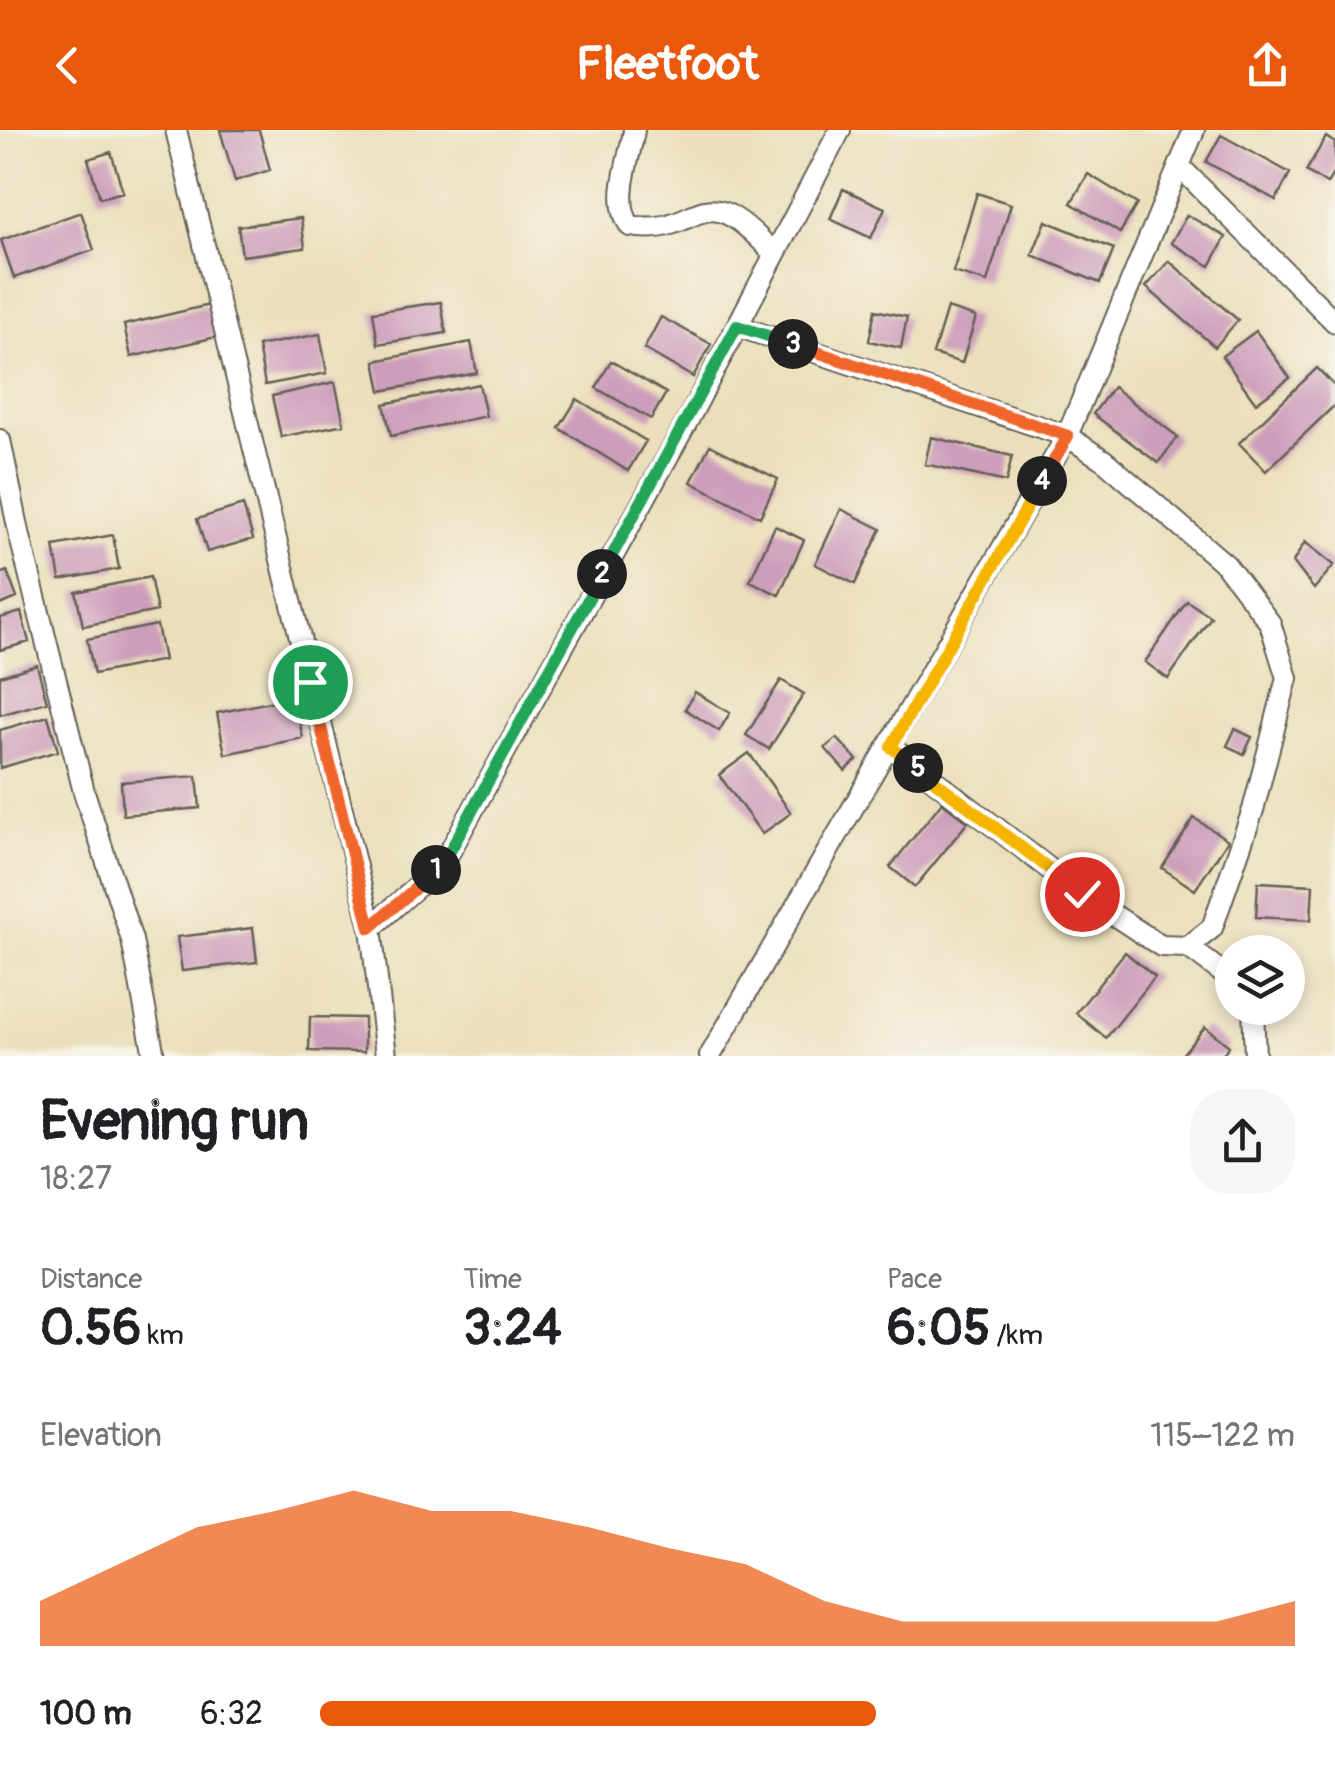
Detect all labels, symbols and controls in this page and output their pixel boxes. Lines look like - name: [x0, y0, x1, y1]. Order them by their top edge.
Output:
- text: Fleetfoot: [576, 37, 759, 93]
- icon: back: [40, 38, 95, 93]
- icon: share: [1240, 38, 1295, 93]
- pin: 3: [768, 319, 818, 369]
- text: 3: [785, 326, 801, 361]
- pin: 4: [1017, 456, 1067, 506]
- text: 4: [1034, 463, 1050, 498]
- pin: 2: [577, 549, 627, 599]
- text: 2: [594, 556, 610, 591]
- pin: [268, 640, 353, 725]
- icon: arrive: [283, 655, 338, 710]
- pin: 5: [893, 743, 943, 793]
- text: 5: [910, 750, 926, 785]
- pin: 1: [411, 845, 461, 895]
- text: 1: [431, 852, 441, 887]
- pin: [1040, 852, 1125, 937]
- icon: check: [1055, 867, 1110, 922]
- map controls: [1215, 935, 1305, 1025]
- button: layers: [1215, 935, 1305, 1025]
- text: Evening run: [40, 1087, 309, 1156]
- button: share: [1190, 1089, 1295, 1194]
- text: 18:27: [40, 1159, 112, 1199]
- text: Distance: [40, 1262, 142, 1297]
- text: Time: [463, 1262, 522, 1297]
- text: Pace: [887, 1262, 942, 1297]
- text: 0.56: [40, 1297, 141, 1360]
- text: 3:24: [463, 1297, 562, 1360]
- text: 6:05: [887, 1297, 990, 1360]
- text: km: [141, 1318, 184, 1353]
- text: /km: [990, 1318, 1043, 1353]
- text: Elevation: [40, 1416, 162, 1456]
- text: 115–122 m: [1150, 1416, 1295, 1456]
- text: 100 m: [40, 1694, 132, 1734]
- text: 6:32: [200, 1694, 263, 1734]

